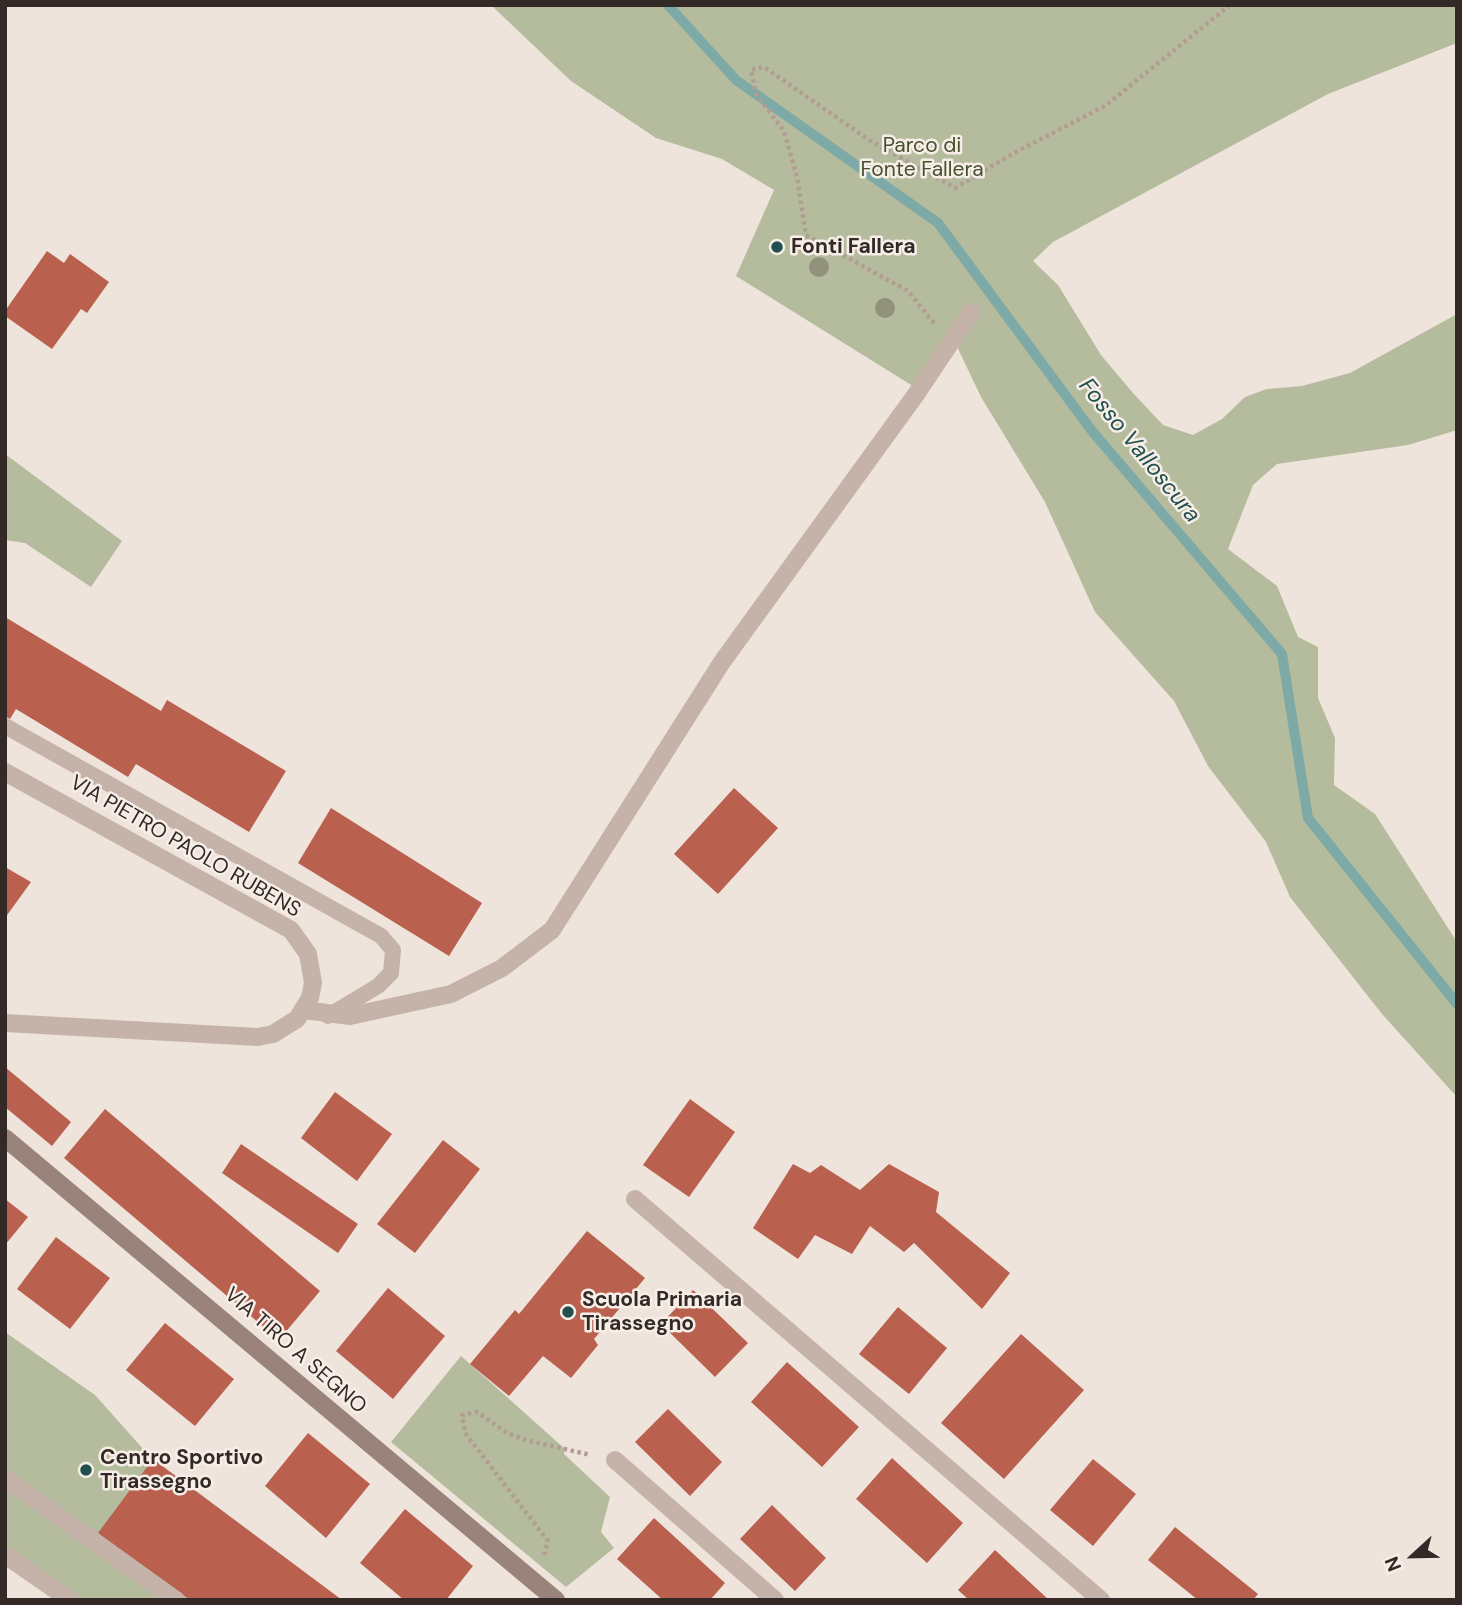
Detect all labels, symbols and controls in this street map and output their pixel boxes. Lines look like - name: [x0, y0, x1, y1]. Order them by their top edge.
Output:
- park label: Parco di Fonte Fallera: [860, 133, 984, 183]
- place label: Fonti Fallera: [791, 234, 915, 260]
- marker: Fonti Fallera: [769, 239, 785, 255]
- water label: Fosso Valloscura: [1072, 373, 1206, 529]
- street label: VIA PIETRO PAOLO RUBENS: [65, 771, 305, 923]
- street label: VIA TIRO A SEGNO: [219, 1283, 371, 1419]
- place label: Scuola Primaria Tirassegno: [582, 1287, 742, 1337]
- marker: Scuola Primaria Tirassegno: [560, 1304, 576, 1320]
- place label: Centro Sportivo Tirassegno: [100, 1445, 263, 1495]
- marker: Centro Sportivo Tirassegno: [78, 1462, 94, 1478]
- north arrow: [1378, 1521, 1448, 1591]
- text: N: [1379, 1553, 1407, 1575]

